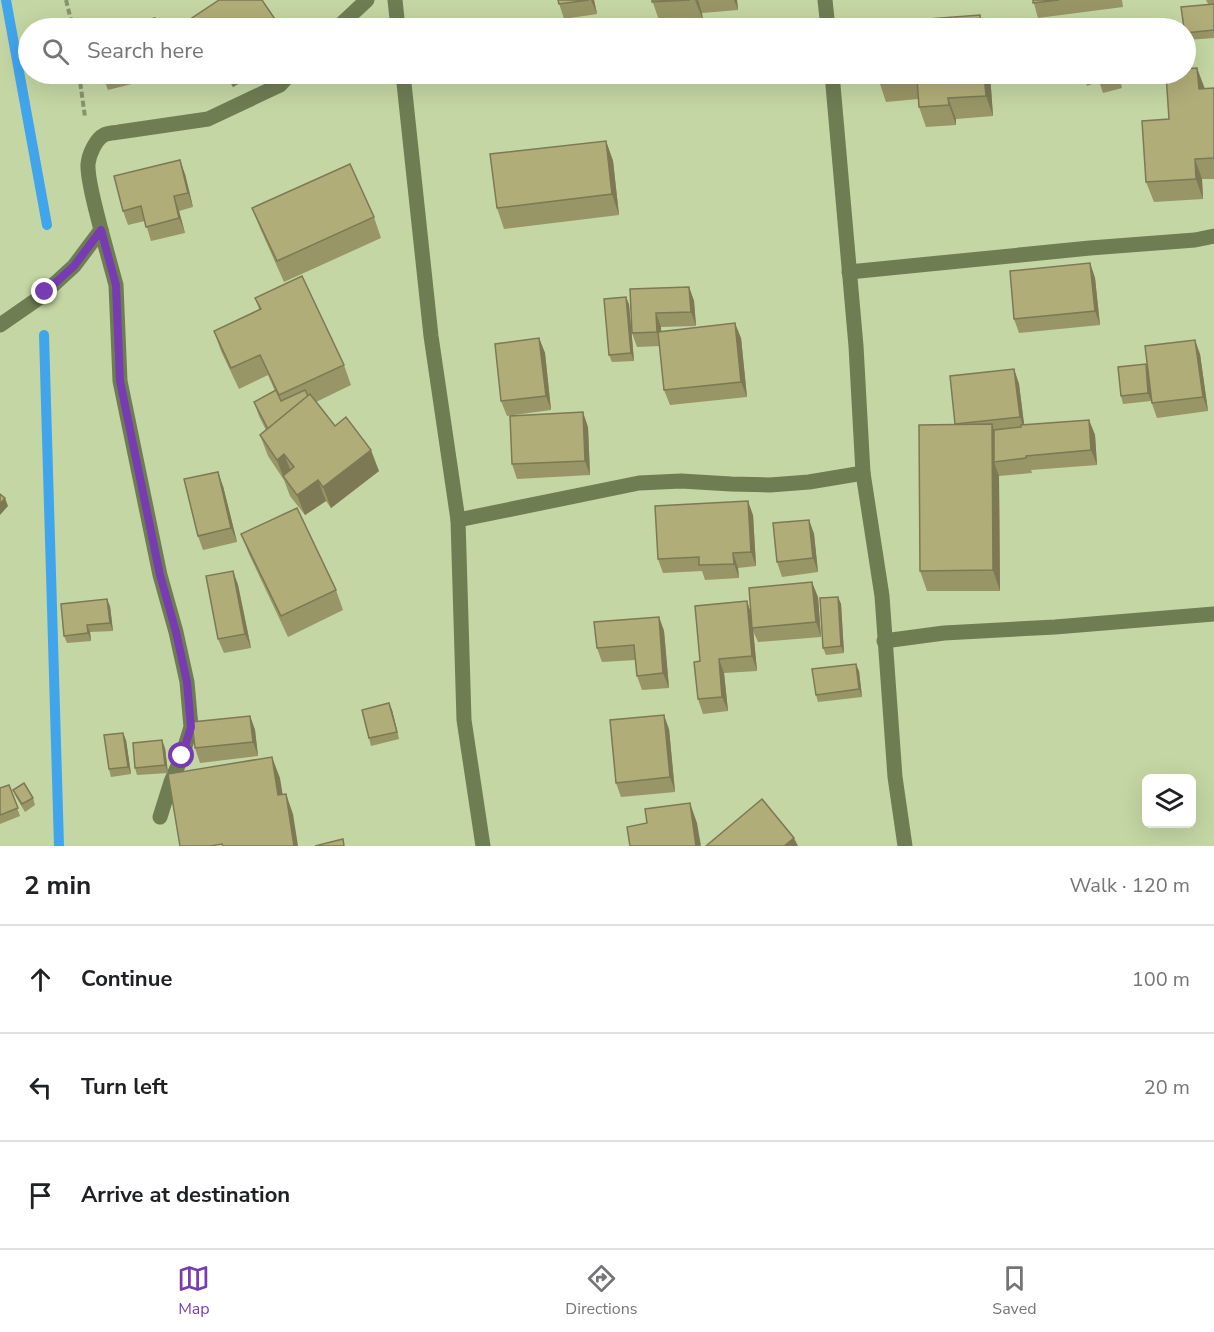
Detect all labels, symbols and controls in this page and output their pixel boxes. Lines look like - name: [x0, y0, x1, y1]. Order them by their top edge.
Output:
- search box: [18, 18, 1196, 84]
- icon: search: [39, 35, 72, 68]
- text: Search here: [87, 36, 204, 66]
- route end: [31, 278, 57, 304]
- route start: [168, 742, 194, 768]
- map controls: [1142, 774, 1196, 828]
- button: layers: [1142, 774, 1196, 828]
- text: 2 min: [24, 868, 91, 903]
- text: Walk · 120 m: [1070, 872, 1190, 899]
- icon: ahead: [24, 963, 57, 996]
- text: Continue: [81, 964, 172, 994]
- text: 100 m: [1132, 966, 1190, 993]
- icon: left: [24, 1071, 57, 1104]
- text: Turn left: [81, 1072, 168, 1102]
- text: 20 m: [1144, 1074, 1190, 1101]
- icon: arrive: [24, 1179, 57, 1212]
- text: Arrive at destination: [81, 1180, 290, 1210]
- tab: Map: [177, 1262, 210, 1320]
- tab: Directions: [565, 1262, 637, 1320]
- tab: Saved: [992, 1262, 1037, 1320]

